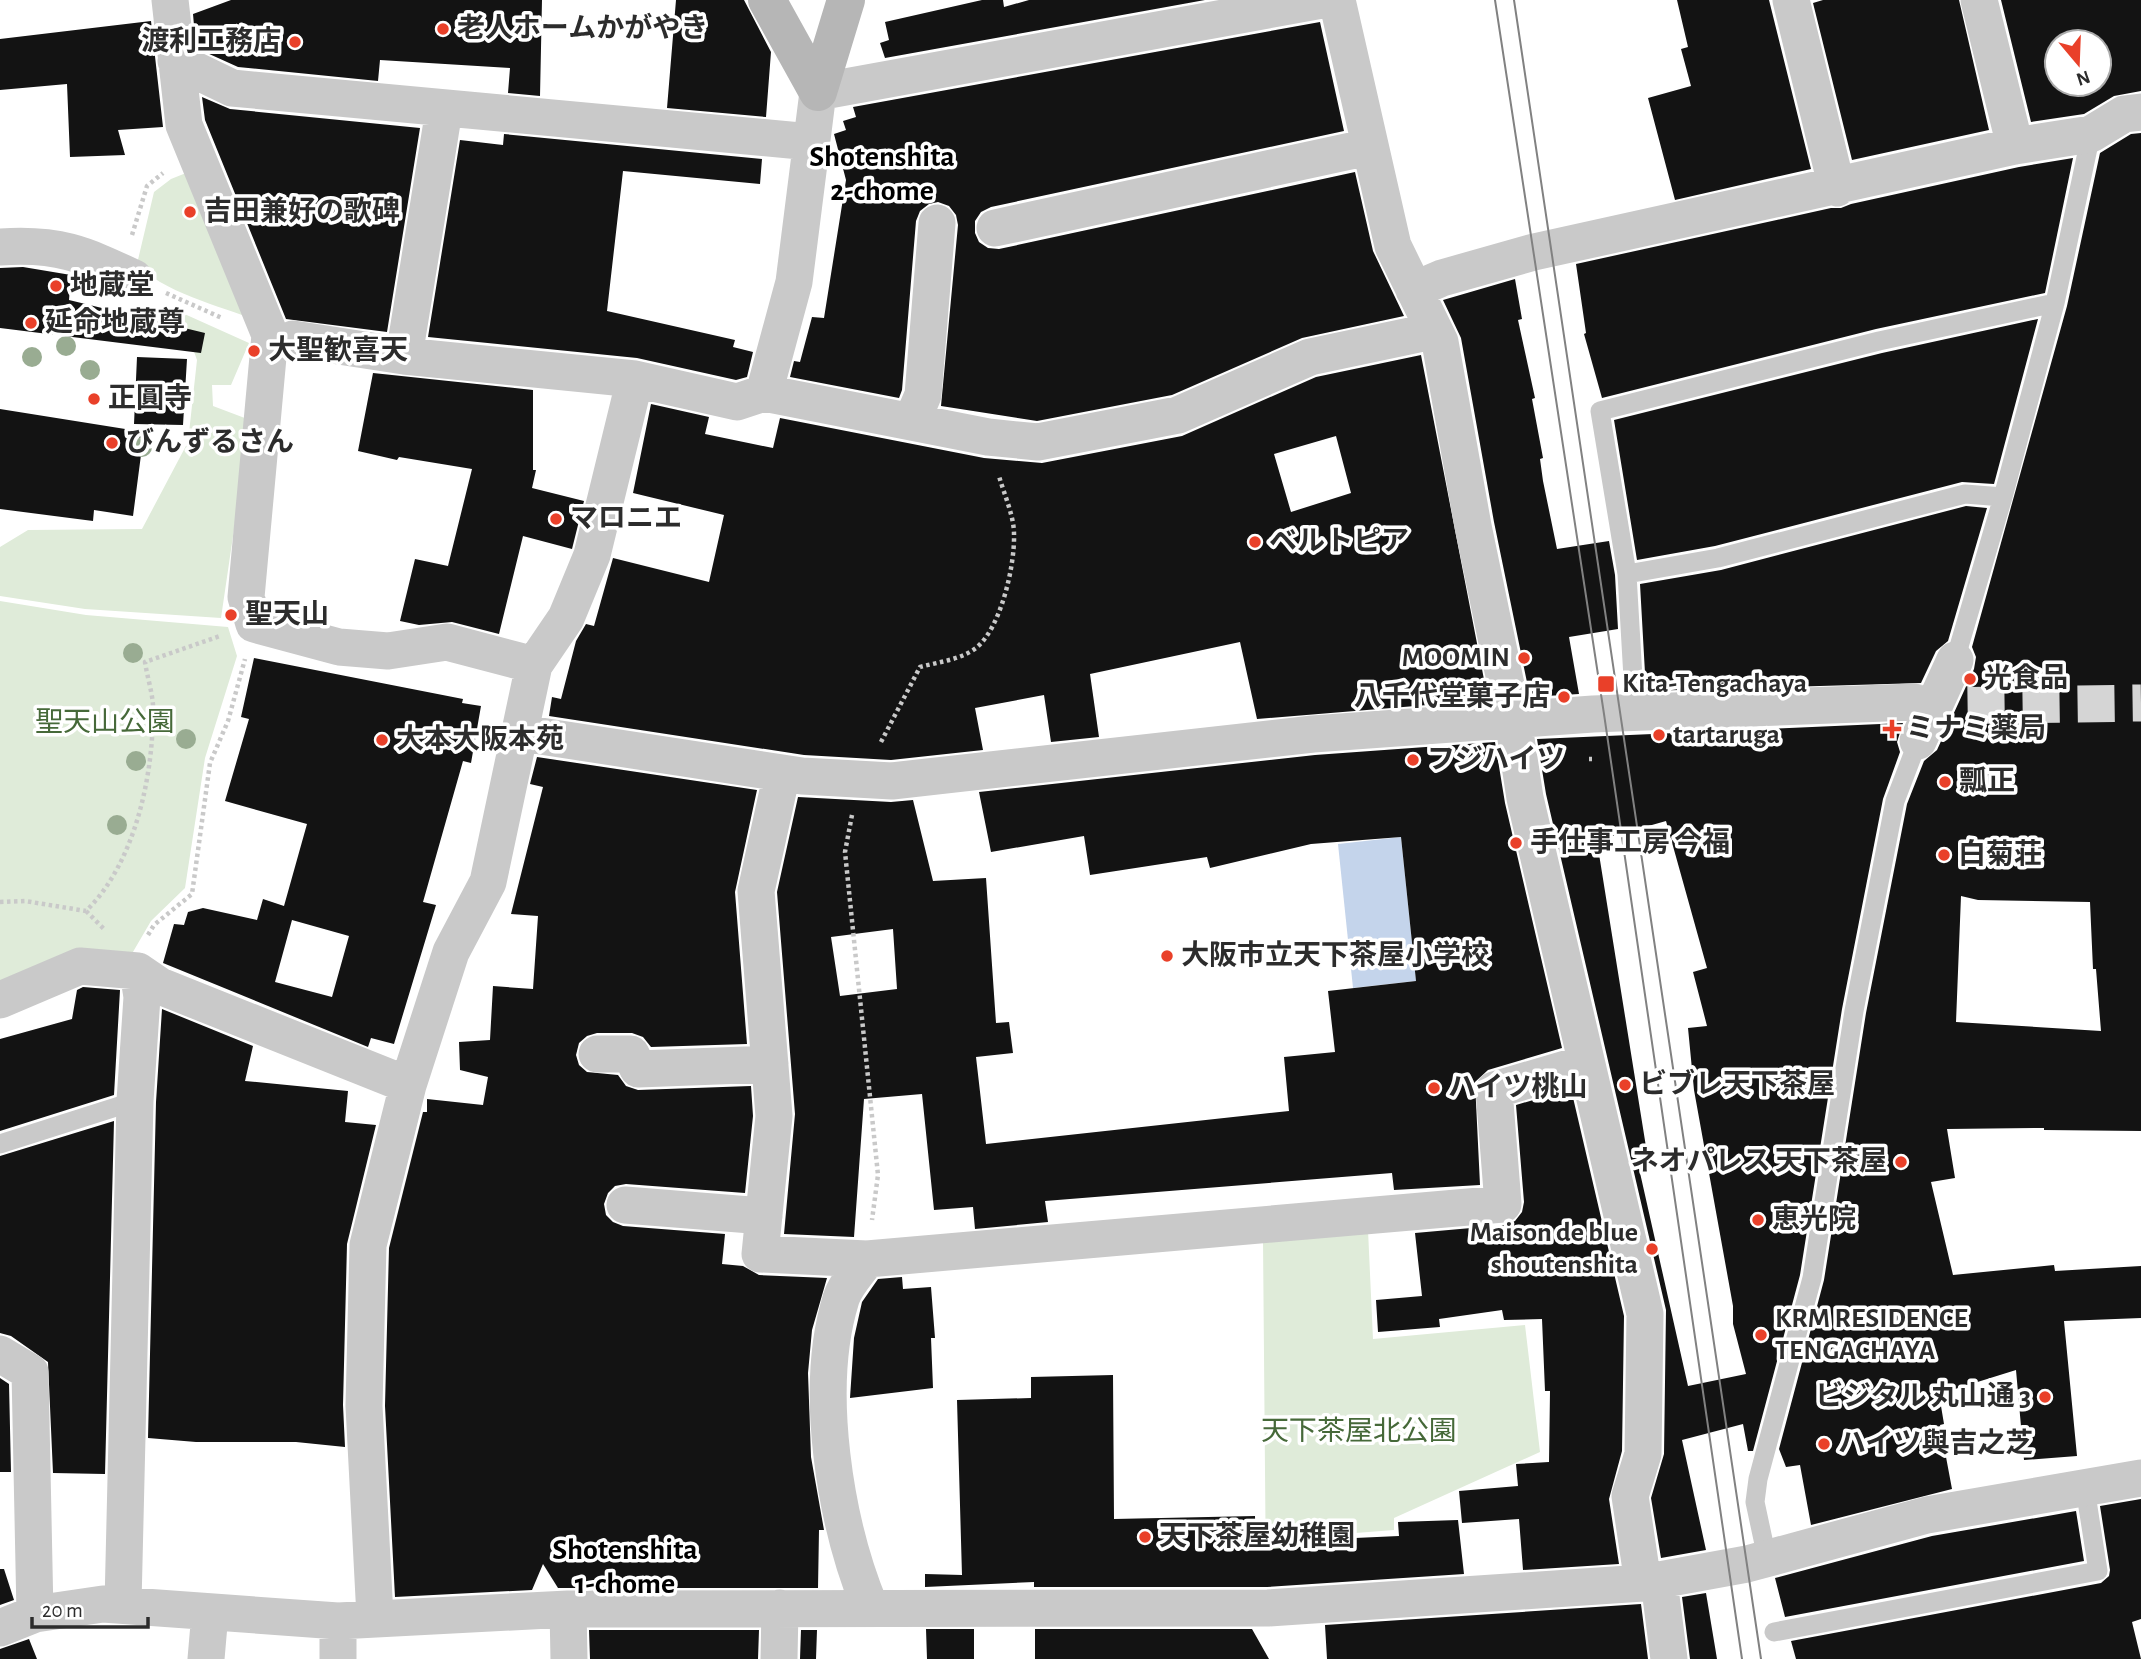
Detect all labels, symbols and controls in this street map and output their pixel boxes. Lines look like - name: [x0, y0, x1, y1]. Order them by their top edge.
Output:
- place label: 老人ホームかがやき: [457, 12, 708, 43]
- marker: 老人ホームかがやき: [435, 21, 451, 37]
- place label: 渡利工務店: [141, 25, 281, 56]
- north arrow: [2043, 28, 2113, 98]
- marker: 渡利工務店: [287, 34, 303, 50]
- text: N: [2074, 67, 2092, 89]
- district label: Shotenshita 2-chome: [809, 142, 955, 206]
- place label: 吉田兼好の歌碑: [204, 195, 400, 226]
- marker: 吉田兼好の歌碑: [182, 204, 198, 220]
- place label: 地蔵堂: [70, 269, 154, 300]
- marker: 地蔵堂: [48, 278, 64, 294]
- place label: 延命地蔵尊: [45, 306, 185, 337]
- marker: 延命地蔵尊: [23, 315, 39, 331]
- place label: 大聖歓喜天: [268, 335, 408, 365]
- marker: 大聖歓喜天: [246, 343, 262, 359]
- place label: 正圓寺: [108, 382, 192, 413]
- marker: 正圓寺: [86, 391, 102, 407]
- place label: びんずるさん: [126, 427, 294, 457]
- marker: びんずるさん: [104, 435, 120, 451]
- place label: マロニエ: [570, 505, 682, 533]
- marker: マロニエ: [548, 511, 564, 527]
- place label: ベルトピア: [1269, 526, 1409, 556]
- marker: ベルトピア: [1247, 534, 1263, 550]
- place label: 聖天山: [245, 600, 329, 629]
- marker: 聖天山: [223, 607, 239, 623]
- place label: MOOMIN: [1402, 644, 1510, 672]
- marker: MOOMIN: [1516, 650, 1532, 666]
- place label: 光食品: [1984, 663, 2068, 693]
- place label: Kita-Tengachaya: [1622, 670, 1807, 698]
- marker: 光食品: [1962, 671, 1978, 687]
- marker: Kita-Tengachaya: [1596, 674, 1616, 694]
- place label: 八千代堂菓子店: [1354, 680, 1550, 711]
- marker: 八千代堂菓子店: [1556, 689, 1572, 705]
- park label: 聖天山公園: [35, 708, 175, 737]
- place label: ミナミ薬局: [1906, 713, 2046, 743]
- place label: tartaruga: [1673, 721, 1780, 749]
- marker: ミナミ薬局: [1884, 721, 1900, 737]
- place label: 大本大阪本苑: [396, 724, 564, 754]
- marker: tartaruga: [1651, 727, 1667, 743]
- marker: 大本大阪本苑: [374, 732, 390, 748]
- place label: フジハイツ: [1427, 745, 1565, 774]
- marker: フジハイツ: [1405, 752, 1421, 768]
- place label: 瓢正: [1959, 766, 2015, 796]
- marker: 瓢正: [1937, 774, 1953, 790]
- place label: 手仕事工房 今福: [1530, 827, 1730, 857]
- marker: 手仕事工房 今福: [1508, 835, 1524, 851]
- place label: 白菊荘: [1958, 838, 2042, 869]
- marker: 白菊荘: [1936, 847, 1952, 863]
- place label: 大阪市立天下茶屋小学校: [1181, 939, 1489, 970]
- marker: 大阪市立天下茶屋小学校: [1159, 948, 1175, 964]
- place label: ビブレ天下茶屋: [1639, 1068, 1835, 1099]
- place label: ハイツ桃山: [1448, 1071, 1587, 1102]
- marker: ビブレ天下茶屋: [1617, 1077, 1633, 1093]
- marker: ハイツ桃山: [1426, 1080, 1442, 1096]
- place label: ネオパレス 天下茶屋: [1631, 1145, 1887, 1176]
- marker: ネオパレス 天下茶屋: [1893, 1154, 1909, 1170]
- place label: 恵光院: [1772, 1204, 1856, 1234]
- marker: 恵光院: [1750, 1212, 1766, 1228]
- place label: Maison de blue shoutenshita: [1470, 1219, 1638, 1279]
- marker: Maison de blue shoutenshita: [1644, 1241, 1660, 1257]
- place label: KRM RESIDENCE TENGACHAYA: [1775, 1305, 1968, 1365]
- marker: KRM RESIDENCE TENGACHAYA: [1753, 1327, 1769, 1343]
- place label: ビジタル 丸山通 3: [1815, 1381, 2031, 1411]
- marker: ビジタル 丸山通 3: [2037, 1389, 2053, 1405]
- park label: 天下茶屋北公園: [1261, 1416, 1457, 1446]
- place label: ハイツ與吉之芝: [1838, 1428, 2033, 1458]
- marker: ハイツ與吉之芝: [1816, 1436, 1832, 1452]
- place label: 天下茶屋幼稚園: [1159, 1520, 1355, 1551]
- marker: 天下茶屋幼稚園: [1137, 1529, 1153, 1545]
- district label: Shotenshita 1-chome: [552, 1535, 698, 1599]
- scale bar: [32, 1586, 147, 1630]
- text: 20 m: [42, 1600, 83, 1621]

